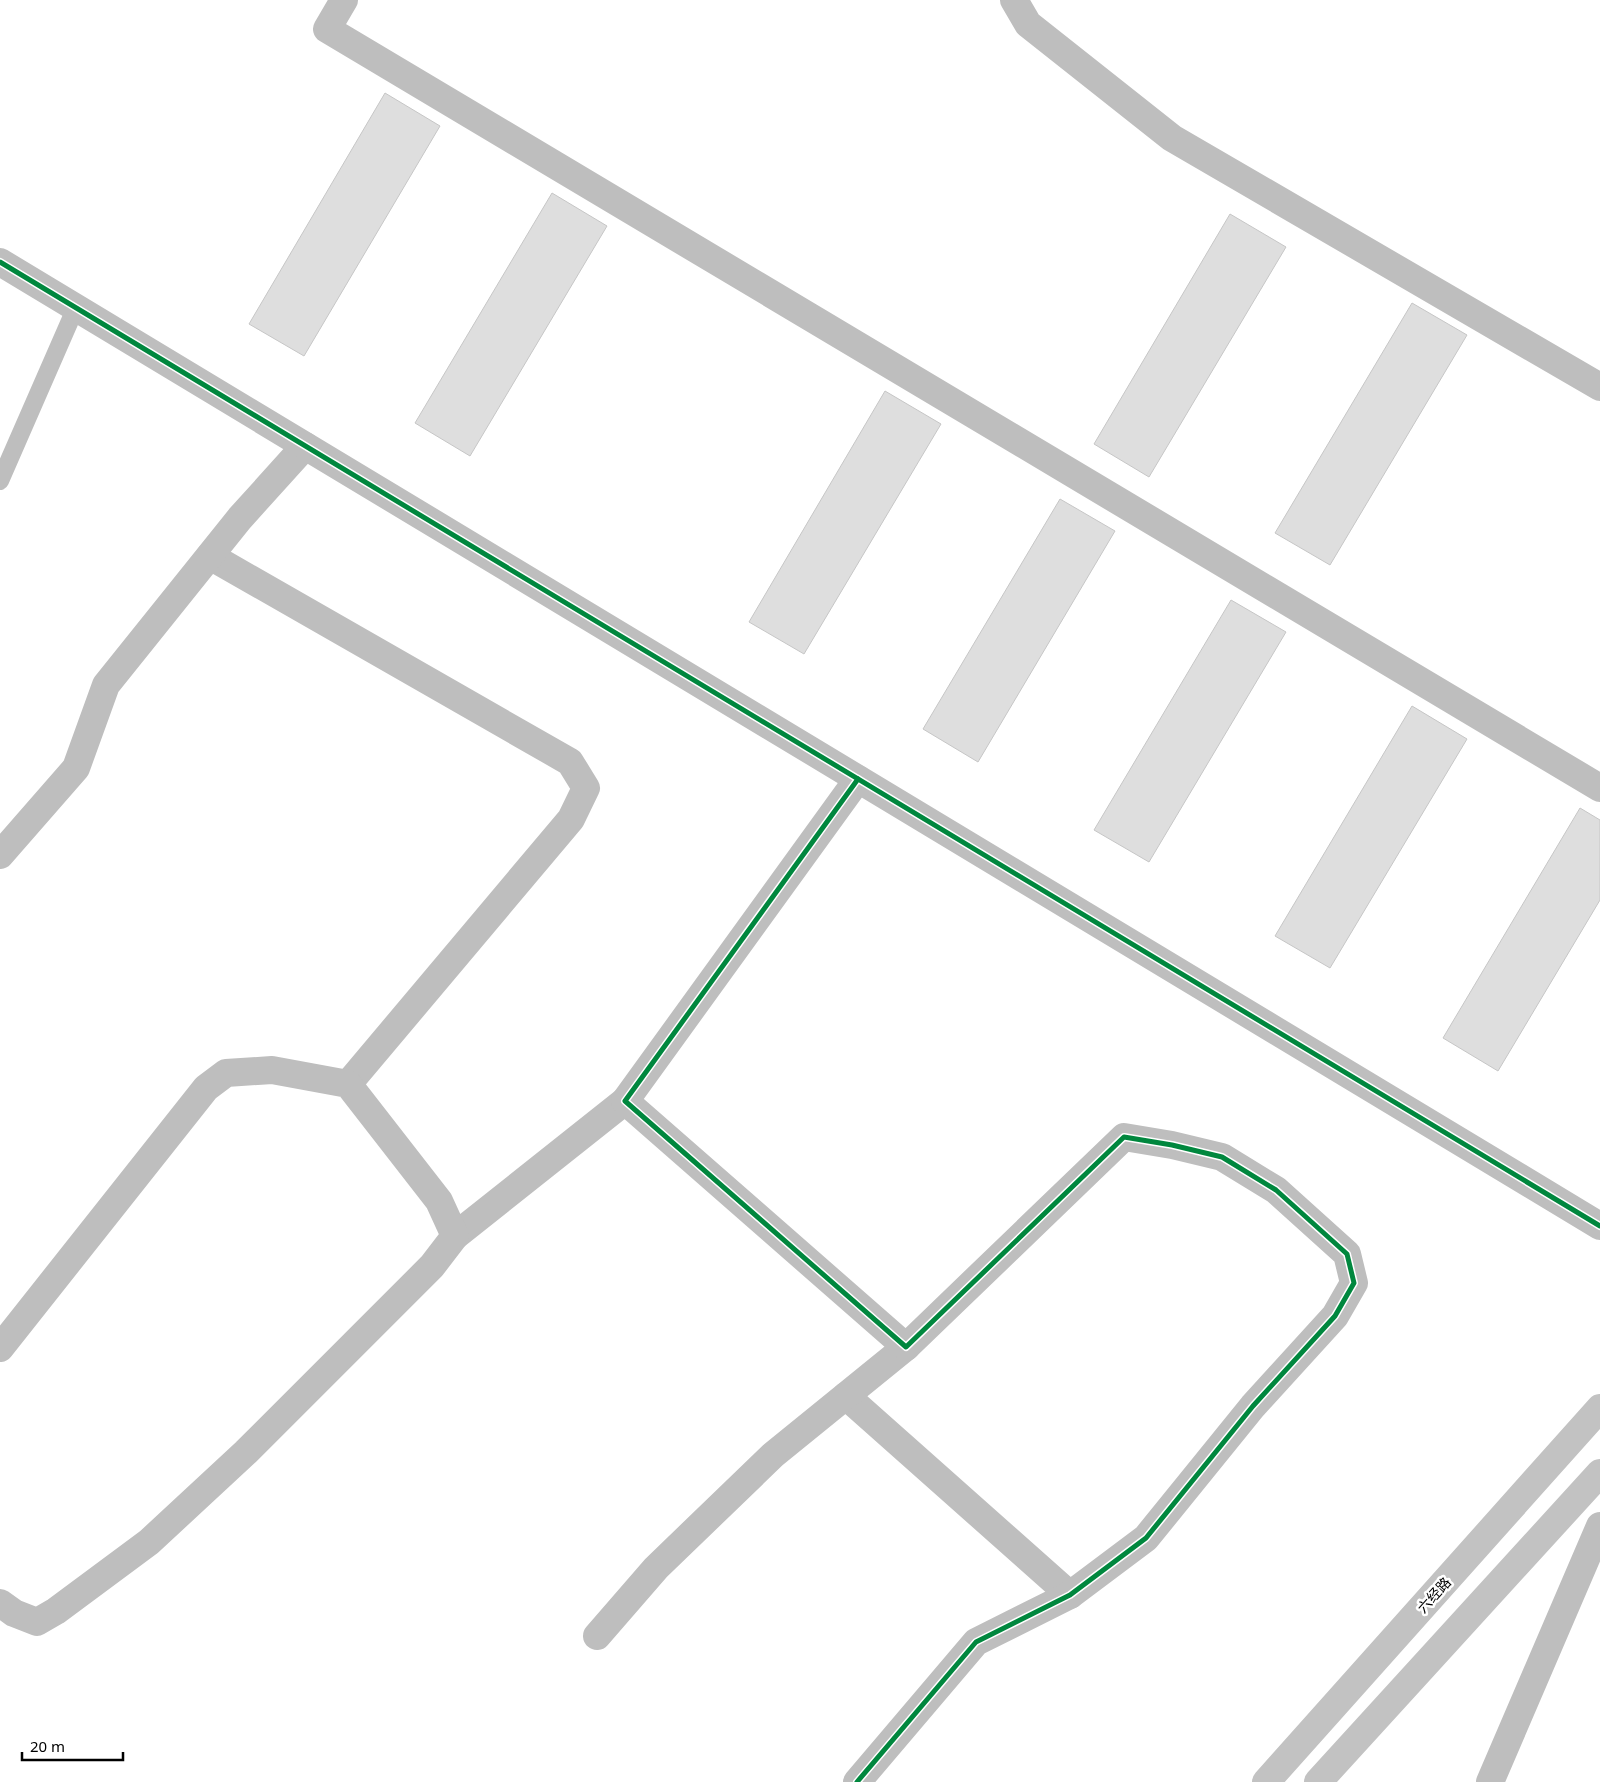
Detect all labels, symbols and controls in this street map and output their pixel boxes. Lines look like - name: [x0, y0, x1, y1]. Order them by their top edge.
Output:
- street label: 六经路: [1413, 1573, 1455, 1617]
- scale bar: [22, 1730, 124, 1762]
- text: 20 m: [30, 1736, 65, 1756]

